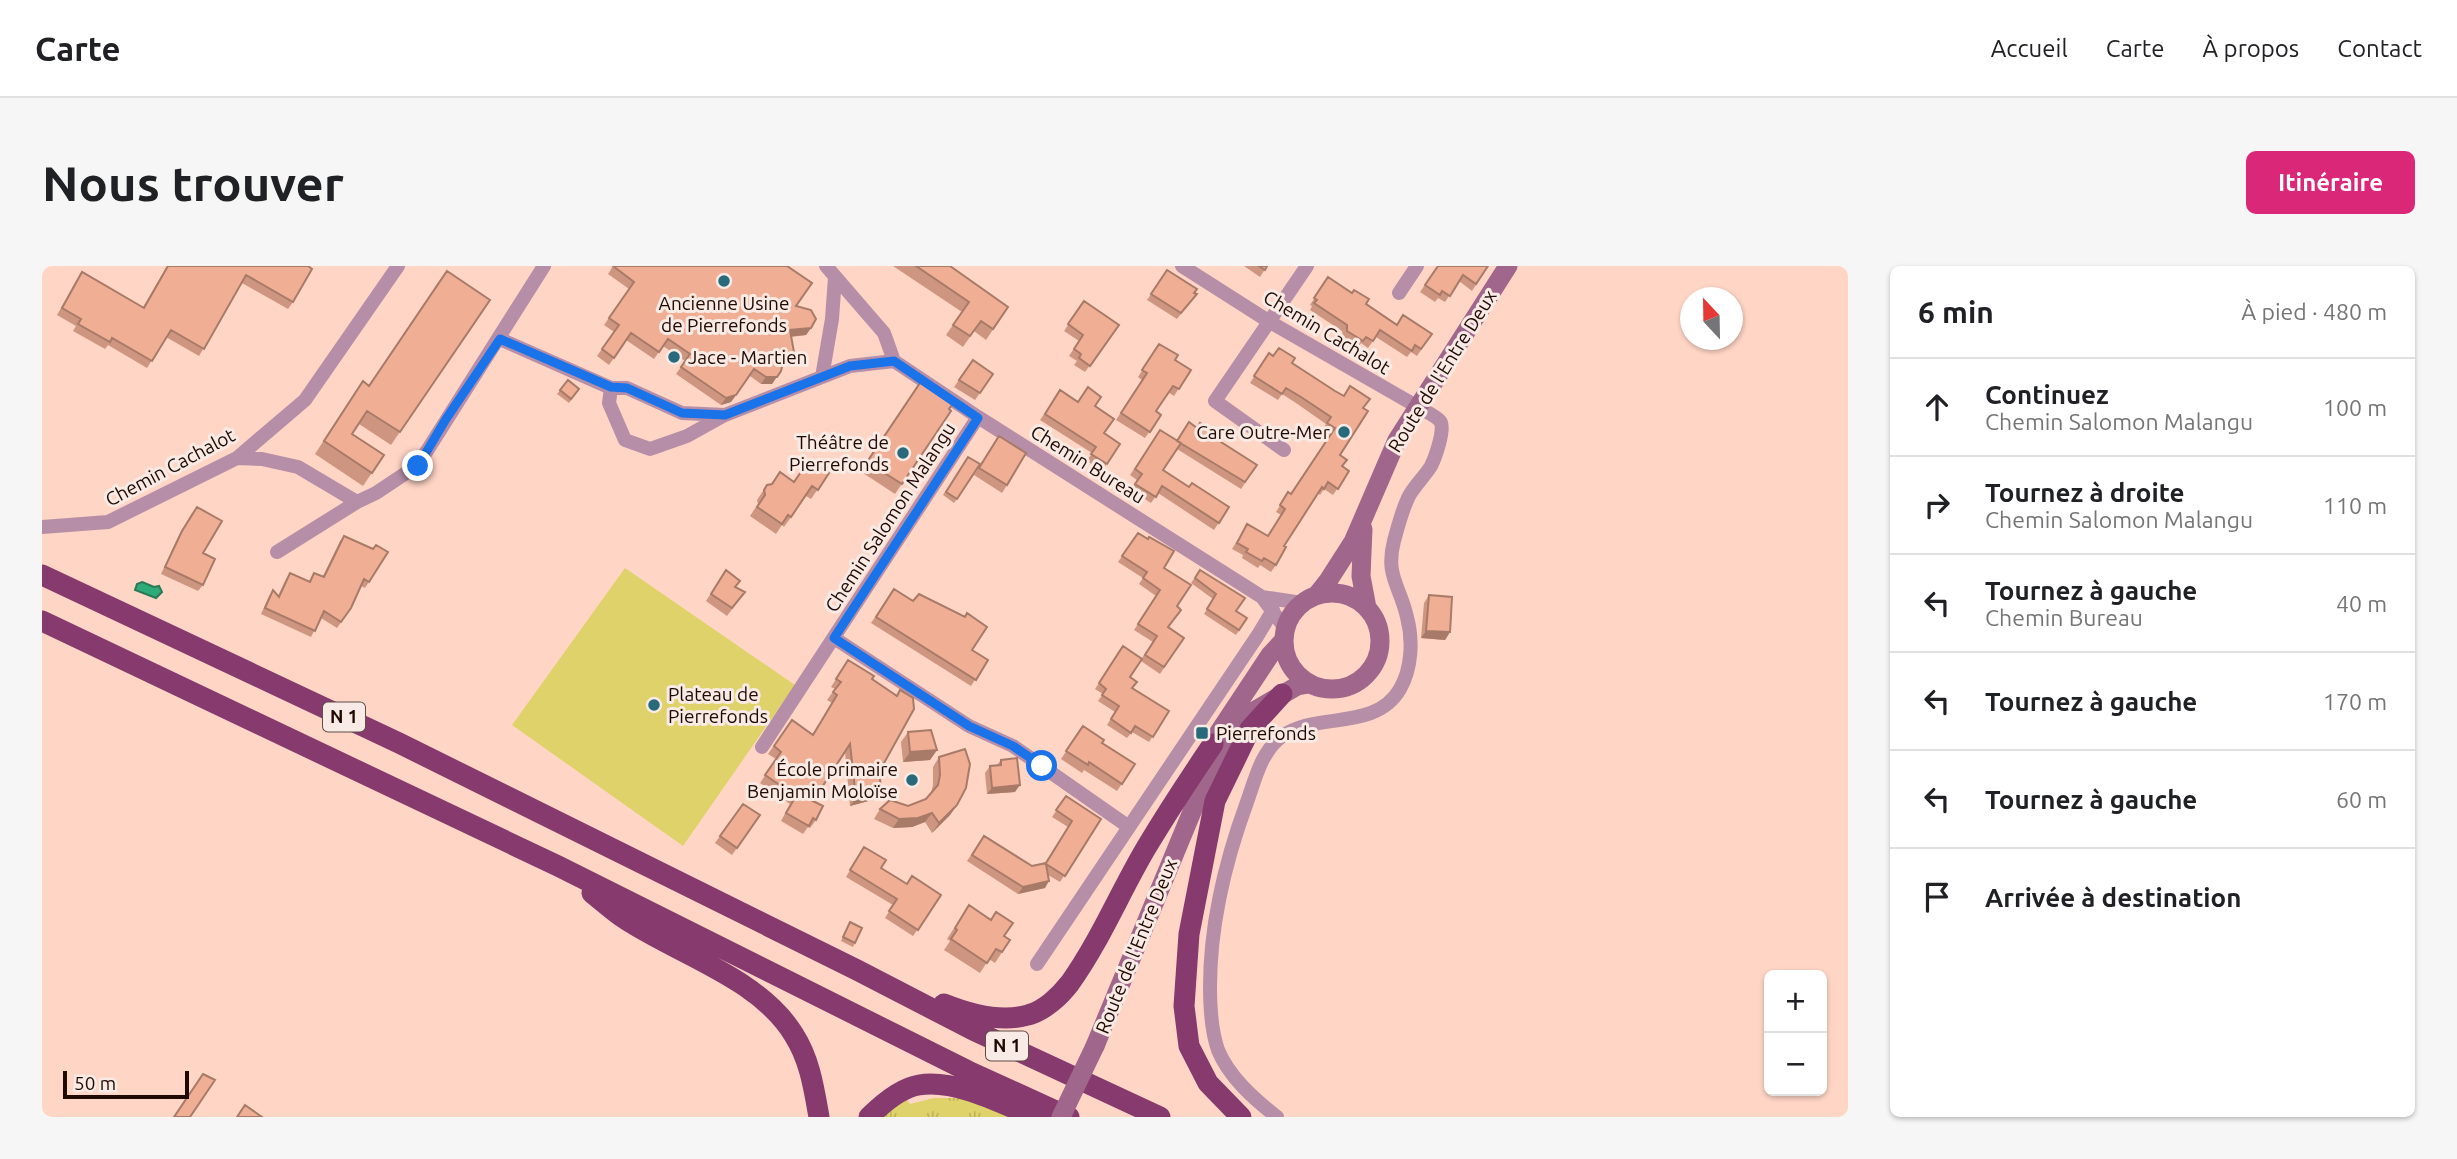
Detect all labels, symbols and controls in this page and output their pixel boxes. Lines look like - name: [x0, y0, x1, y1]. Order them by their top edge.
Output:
- text: Carte: [35, 30, 121, 67]
- text: Accueil: [1991, 35, 2068, 62]
- text: Carte: [2106, 35, 2165, 62]
- text: À propos: [2203, 35, 2299, 62]
- text: Contact: [2337, 35, 2422, 62]
- button: Itinéraire: [2246, 151, 2415, 214]
- text: Nous trouver: [42, 155, 344, 210]
- marker: Ancienne Usine de Pierrefonds: [716, 273, 732, 289]
- street label: Chemin Cachalot: [1260, 286, 1395, 379]
- street label: Route de l'Entre Deux: [1383, 286, 1501, 456]
- north arrow: [1680, 287, 1743, 350]
- place label: Ancienne Usine de Pierrefonds: [659, 292, 789, 336]
- text: 6 min: [1918, 295, 1994, 329]
- text: À pied · 480 m: [2241, 299, 2387, 324]
- place label: Jace - Martien: [688, 346, 807, 368]
- marker: Jace - Martien: [666, 349, 682, 365]
- text: Continuez: [1985, 380, 2109, 409]
- icon: ahead: [1918, 388, 1956, 426]
- text: 100 m: [2323, 395, 2387, 420]
- text: Chemin Salomon Malangu: [1985, 409, 2253, 434]
- street label: Chemin Salomon Malangu: [820, 418, 960, 616]
- street label: Chemin Bureau: [1027, 420, 1149, 508]
- place label: Care Outre-Mer: [1196, 421, 1330, 443]
- street label: Chemin Cachalot: [101, 423, 239, 510]
- marker: Care Outre-Mer: [1336, 424, 1352, 440]
- place label: Théâtre de Pierrefonds: [789, 431, 889, 475]
- marker: Théâtre de Pierrefonds: [895, 445, 911, 461]
- route end: [402, 450, 433, 481]
- text: Tournez à droite: [1985, 478, 2184, 507]
- icon: right: [1918, 486, 1956, 524]
- text: 110 m: [2323, 493, 2387, 518]
- text: Chemin Salomon Malangu: [1985, 507, 2253, 532]
- text: Tournez à gauche: [1985, 576, 2197, 605]
- icon: left: [1918, 584, 1956, 622]
- text: 40 m: [2336, 591, 2387, 616]
- text: Chemin Bureau: [1985, 605, 2143, 630]
- icon: left: [1918, 682, 1956, 720]
- place label: Plateau de Pierrefonds: [668, 683, 768, 727]
- text: Tournez à gauche: [1985, 687, 2197, 716]
- text: 170 m: [2323, 689, 2387, 714]
- marker: Plateau de Pierrefonds: [646, 697, 662, 713]
- road number: N 1: [323, 702, 365, 732]
- place label: Pierrefonds: [1216, 722, 1316, 744]
- marker: Pierrefonds: [1194, 725, 1210, 741]
- route start: [1026, 750, 1057, 781]
- place label: École primaire Benjamin Moloïse: [747, 758, 898, 802]
- marker: École primaire Benjamin Moloïse: [904, 772, 920, 788]
- icon: left: [1918, 780, 1956, 818]
- text: Tournez à gauche: [1985, 785, 2197, 814]
- text: 60 m: [2336, 787, 2387, 812]
- street label: Route de l'Entre Deux: [1091, 855, 1181, 1037]
- icon: arrive: [1918, 878, 1956, 916]
- text: Arrivée à destination: [1985, 883, 2241, 912]
- map controls: [1764, 970, 1827, 1096]
- button: +: [1764, 970, 1827, 1033]
- road number: N 1: [986, 1032, 1028, 1060]
- button: −: [1764, 1033, 1827, 1096]
- scale bar: [63, 1068, 189, 1100]
- text: 50 m: [74, 1072, 116, 1094]

